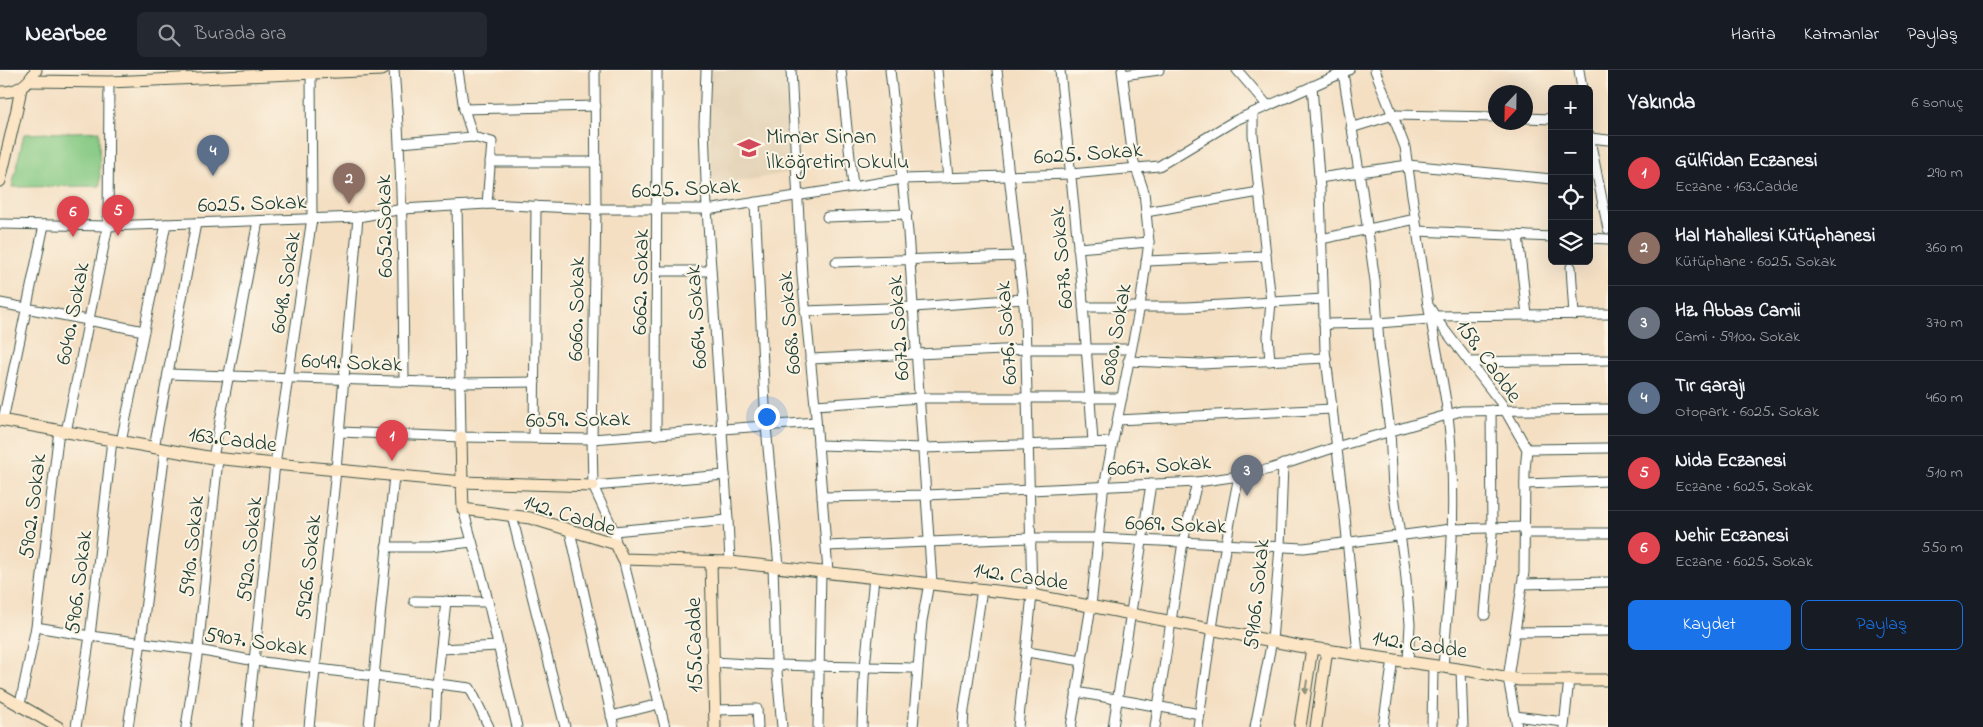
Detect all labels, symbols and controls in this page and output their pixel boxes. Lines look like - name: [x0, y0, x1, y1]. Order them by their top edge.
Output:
- search box: [137, 12, 487, 57]
- text: Nearbee: [25, 17, 107, 52]
- icon: search: [155, 21, 183, 49]
- text: Burada ara: [195, 21, 286, 48]
- text: Harita: [1731, 22, 1776, 48]
- text: Katmanlar: [1804, 22, 1879, 48]
- text: Paylaş: [1907, 22, 1958, 48]
- north arrow: [1488, 85, 1533, 130]
- map controls: [1548, 85, 1593, 265]
- button: +: [1548, 85, 1593, 130]
- text: Yakında: [1628, 88, 1695, 118]
- text: 6 sonuç: [1911, 91, 1963, 115]
- place label: Mimar Sinan İlköğretim Okulu: [766, 122, 909, 180]
- button: −: [1548, 130, 1593, 175]
- pin: 4: [197, 135, 229, 176]
- school or university icon: Mimar Sinan İlköğretim Okulu: [736, 135, 762, 161]
- street label: 6025. Sokak: [1033, 135, 1144, 175]
- text: Gülfidan Eczanesi: [1675, 148, 1817, 175]
- text: 1: [1641, 161, 1647, 185]
- text: 290 m: [1927, 161, 1963, 185]
- pin: 2: [333, 163, 365, 204]
- street label: 6025. Sokak: [631, 171, 742, 209]
- street label: 6052.Sokak: [369, 174, 403, 278]
- button: locate: [1548, 175, 1593, 220]
- text: Eczane · 163.Cadde: [1675, 175, 1798, 199]
- street label: 6025. Sokak: [197, 187, 307, 223]
- pin: 5: [102, 195, 134, 236]
- pin: 6: [57, 196, 89, 237]
- street label: 6078. Sokak: [1043, 205, 1083, 310]
- button: layers: [1548, 220, 1593, 265]
- text: Hal Mahallesi Kütüphanesi: [1675, 223, 1875, 250]
- street label: 6062. Sokak: [625, 228, 659, 335]
- street label: 6048. Sokak: [263, 229, 311, 336]
- text: 2: [1640, 236, 1648, 260]
- text: 360 m: [1926, 236, 1963, 260]
- text: Kütüphane · 6025. Sokak: [1675, 250, 1836, 274]
- street label: 6060. Sokak: [561, 256, 595, 362]
- street label: 6040. Sokak: [48, 259, 100, 368]
- street label: 6064. Sokak: [678, 263, 718, 370]
- street label: 6068. Sokak: [771, 270, 811, 376]
- street label: 6072. Sokak: [880, 274, 920, 381]
- street label: 6076. Sokak: [988, 279, 1028, 386]
- street label: 6080. Sokak: [1092, 281, 1142, 388]
- text: Hz. Abbas Camii: [1675, 298, 1801, 325]
- text: 3: [1641, 311, 1647, 335]
- text: 370 m: [1926, 311, 1963, 335]
- street label: 158. Cadde: [1446, 313, 1529, 410]
- text: Cami · 59100. Sokak: [1675, 325, 1800, 349]
- street label: 6049. Sokak: [301, 346, 403, 382]
- text: Tır Garajı: [1675, 373, 1746, 400]
- text: 4: [1641, 386, 1647, 410]
- text: 460 m: [1926, 386, 1963, 410]
- text: Otopark · 6025. Sokak: [1675, 400, 1819, 424]
- street label: 6059. Sokak: [526, 404, 631, 438]
- your location: [754, 404, 780, 430]
- street label: 163.Cadde: [187, 420, 279, 462]
- pin: 1: [376, 420, 408, 461]
- street label: 6067. Sokak: [1106, 447, 1213, 487]
- text: Nida Eczanesi: [1675, 448, 1786, 475]
- street label: 5902. Sokak: [12, 452, 56, 561]
- pin: 3: [1231, 455, 1263, 496]
- text: 5: [1639, 461, 1649, 485]
- text: 510 m: [1925, 461, 1963, 485]
- text: Eczane · 6025. Sokak: [1675, 475, 1813, 499]
- street label: 142. Cadde: [519, 488, 620, 546]
- street label: 5910. Sokak: [172, 494, 214, 599]
- street label: 5920. Sokak: [230, 495, 272, 604]
- street label: 6069. Sokak: [1125, 508, 1228, 544]
- street label: 5926. Sokak: [289, 513, 331, 622]
- text: Nehir Eczanesi: [1675, 523, 1789, 550]
- street label: 5906. Sokak: [58, 528, 102, 636]
- text: 6: [1640, 536, 1648, 560]
- text: 550 m: [1921, 536, 1963, 560]
- street label: 59106. Sokak: [1236, 537, 1280, 651]
- text: Eczane · 6025. Sokak: [1675, 550, 1813, 574]
- street label: 142. Cadde: [971, 555, 1070, 600]
- street label: 155.Cadde: [679, 597, 713, 693]
- button: Kaydet: [1628, 600, 1791, 650]
- button: Paylaş: [1801, 600, 1963, 650]
- street label: 5907. Sokak: [202, 620, 310, 666]
- street label: 142. Cadde: [1370, 623, 1469, 668]
- one-way arrow: [1302, 680, 1310, 696]

